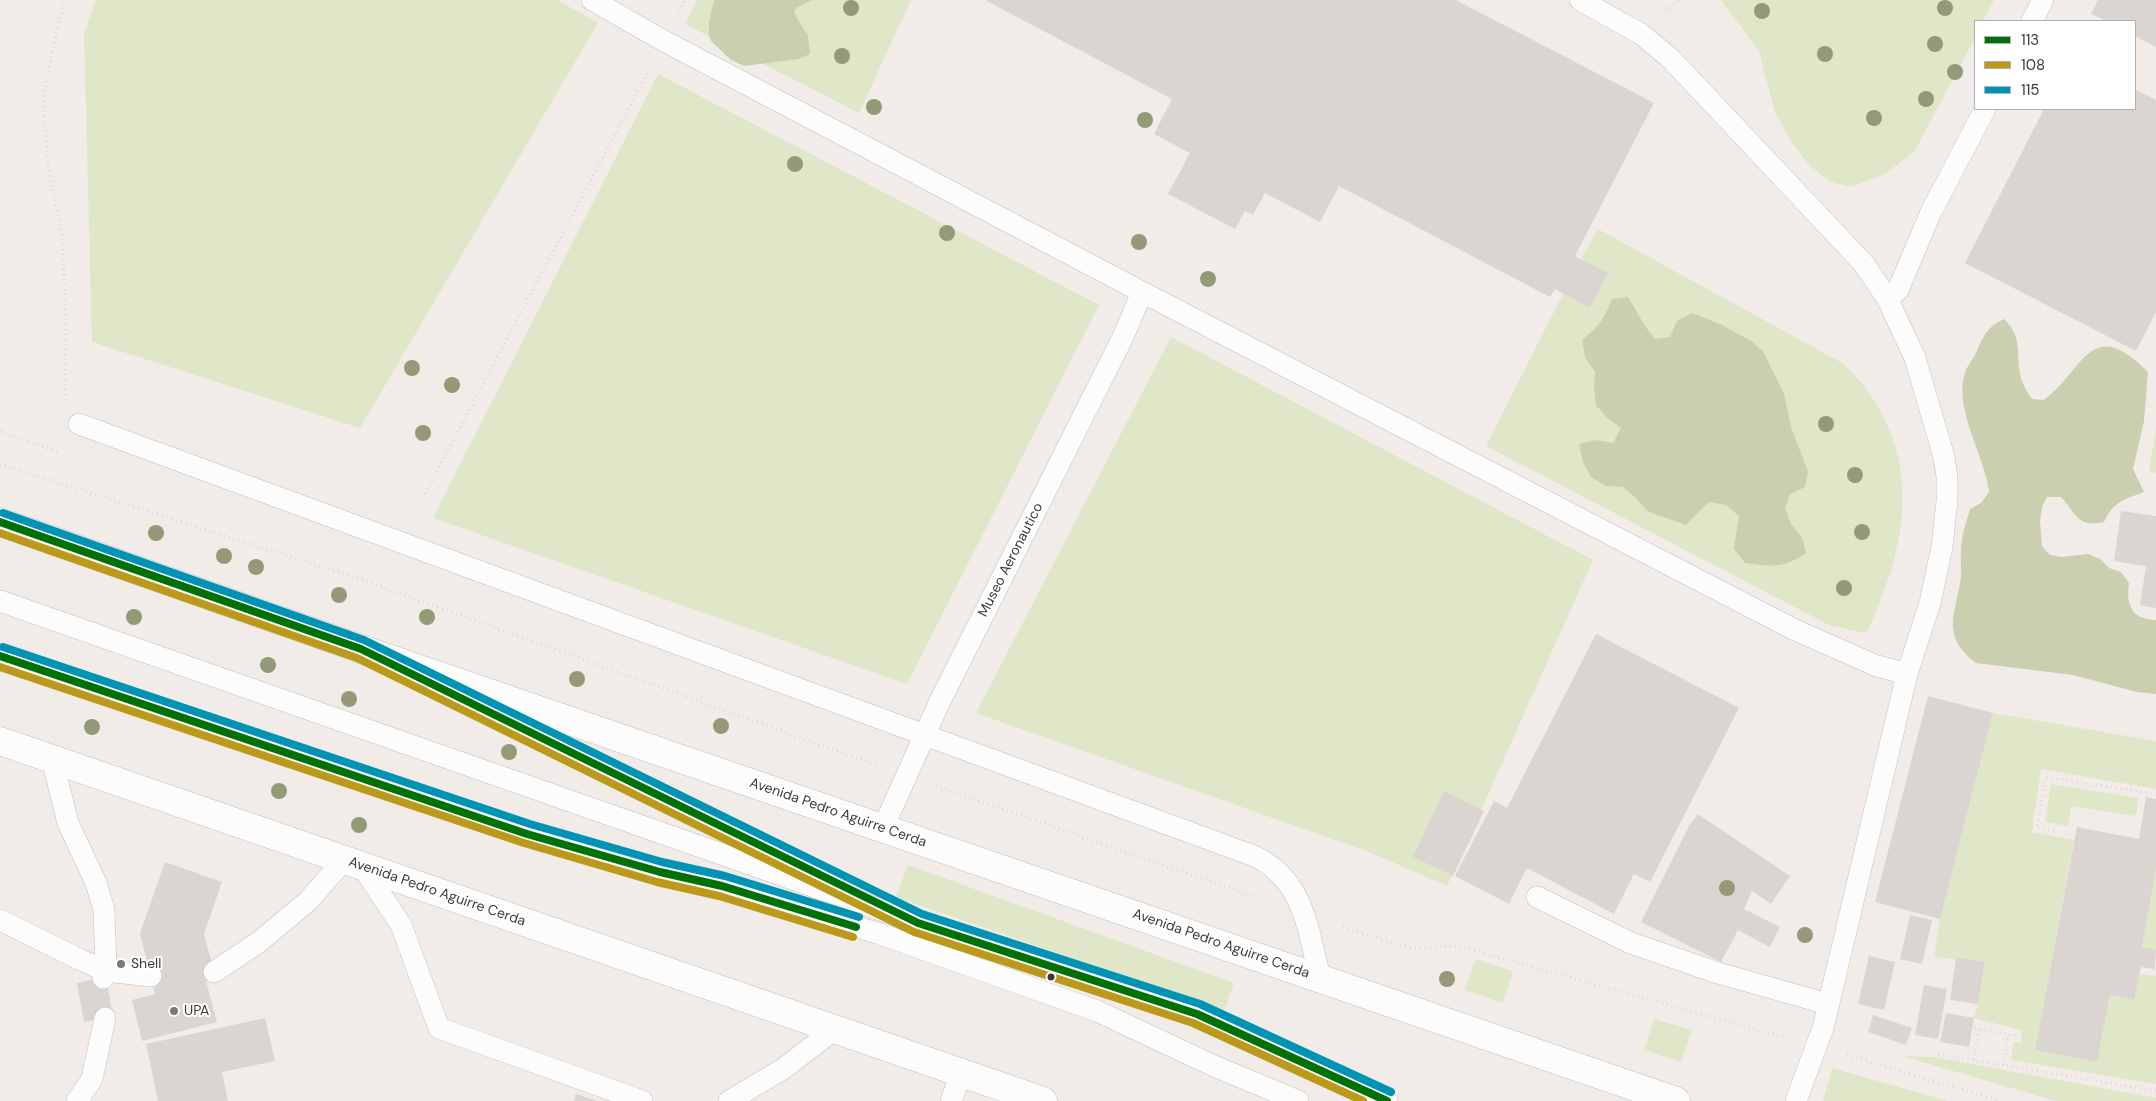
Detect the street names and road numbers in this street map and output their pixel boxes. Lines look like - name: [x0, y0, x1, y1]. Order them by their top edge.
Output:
- street label: Museo Aeronautico: [975, 500, 1047, 620]
- street label: Avenida Pedro Aguirre Cerda: [747, 775, 929, 851]
- street label: Avenida Pedro Aguirre Cerda: [346, 854, 528, 930]
- street label: Avenida Pedro Aguirre Cerda: [1130, 906, 1312, 982]

